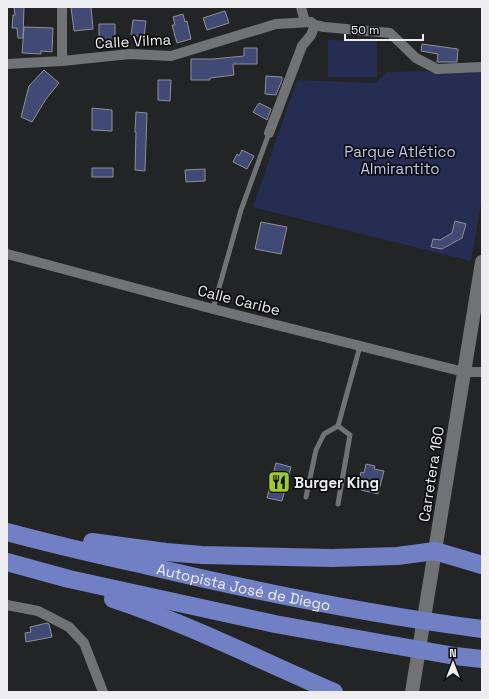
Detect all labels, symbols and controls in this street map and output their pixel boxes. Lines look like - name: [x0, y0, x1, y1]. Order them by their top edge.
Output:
- scale bar: [345, 16, 423, 42]
- text: 50 m: [351, 22, 379, 38]
- street label: Calle Vilma: [94, 29, 172, 52]
- park label: Parque Atlético Almirantito: [344, 142, 456, 178]
- street label: Calle Caribe: [196, 281, 282, 319]
- street label: Carretera 160: [414, 425, 448, 523]
- restaurant icon: Burger King: [266, 469, 292, 495]
- place label: Burger King: [294, 473, 379, 492]
- street label: Autopista José de Diego: [155, 559, 332, 614]
- north arrow: [433, 643, 473, 683]
- text: N: [449, 646, 457, 660]

